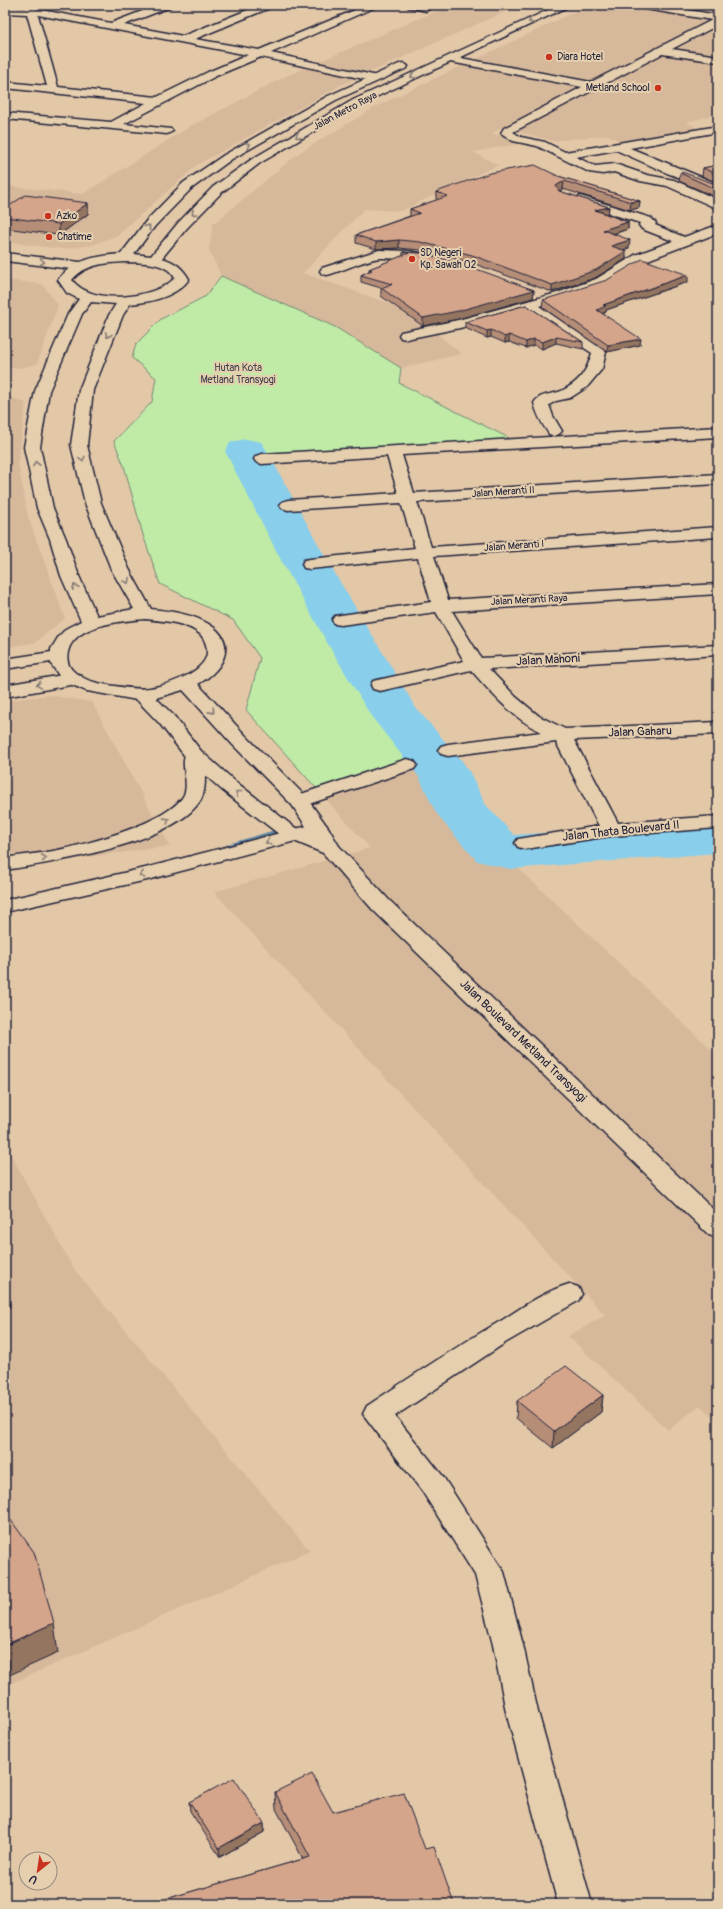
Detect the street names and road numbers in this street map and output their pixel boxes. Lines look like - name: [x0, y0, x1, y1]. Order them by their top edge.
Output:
- street label: Jalan Metro Raya: [311, 89, 379, 133]
- street label: Jalan Meranti II: [471, 484, 535, 500]
- street label: Jalan Meranti I: [483, 538, 545, 554]
- street label: Jalan Meranti Raya: [490, 592, 568, 608]
- street label: Jalan Mahoni: [516, 651, 580, 669]
- street label: Jalan Gaharu: [608, 723, 672, 741]
- street label: Jalan Thata Boulevard II: [562, 817, 680, 845]
- street label: Jalan Boulevard Metland Transyogi: [456, 976, 590, 1106]

